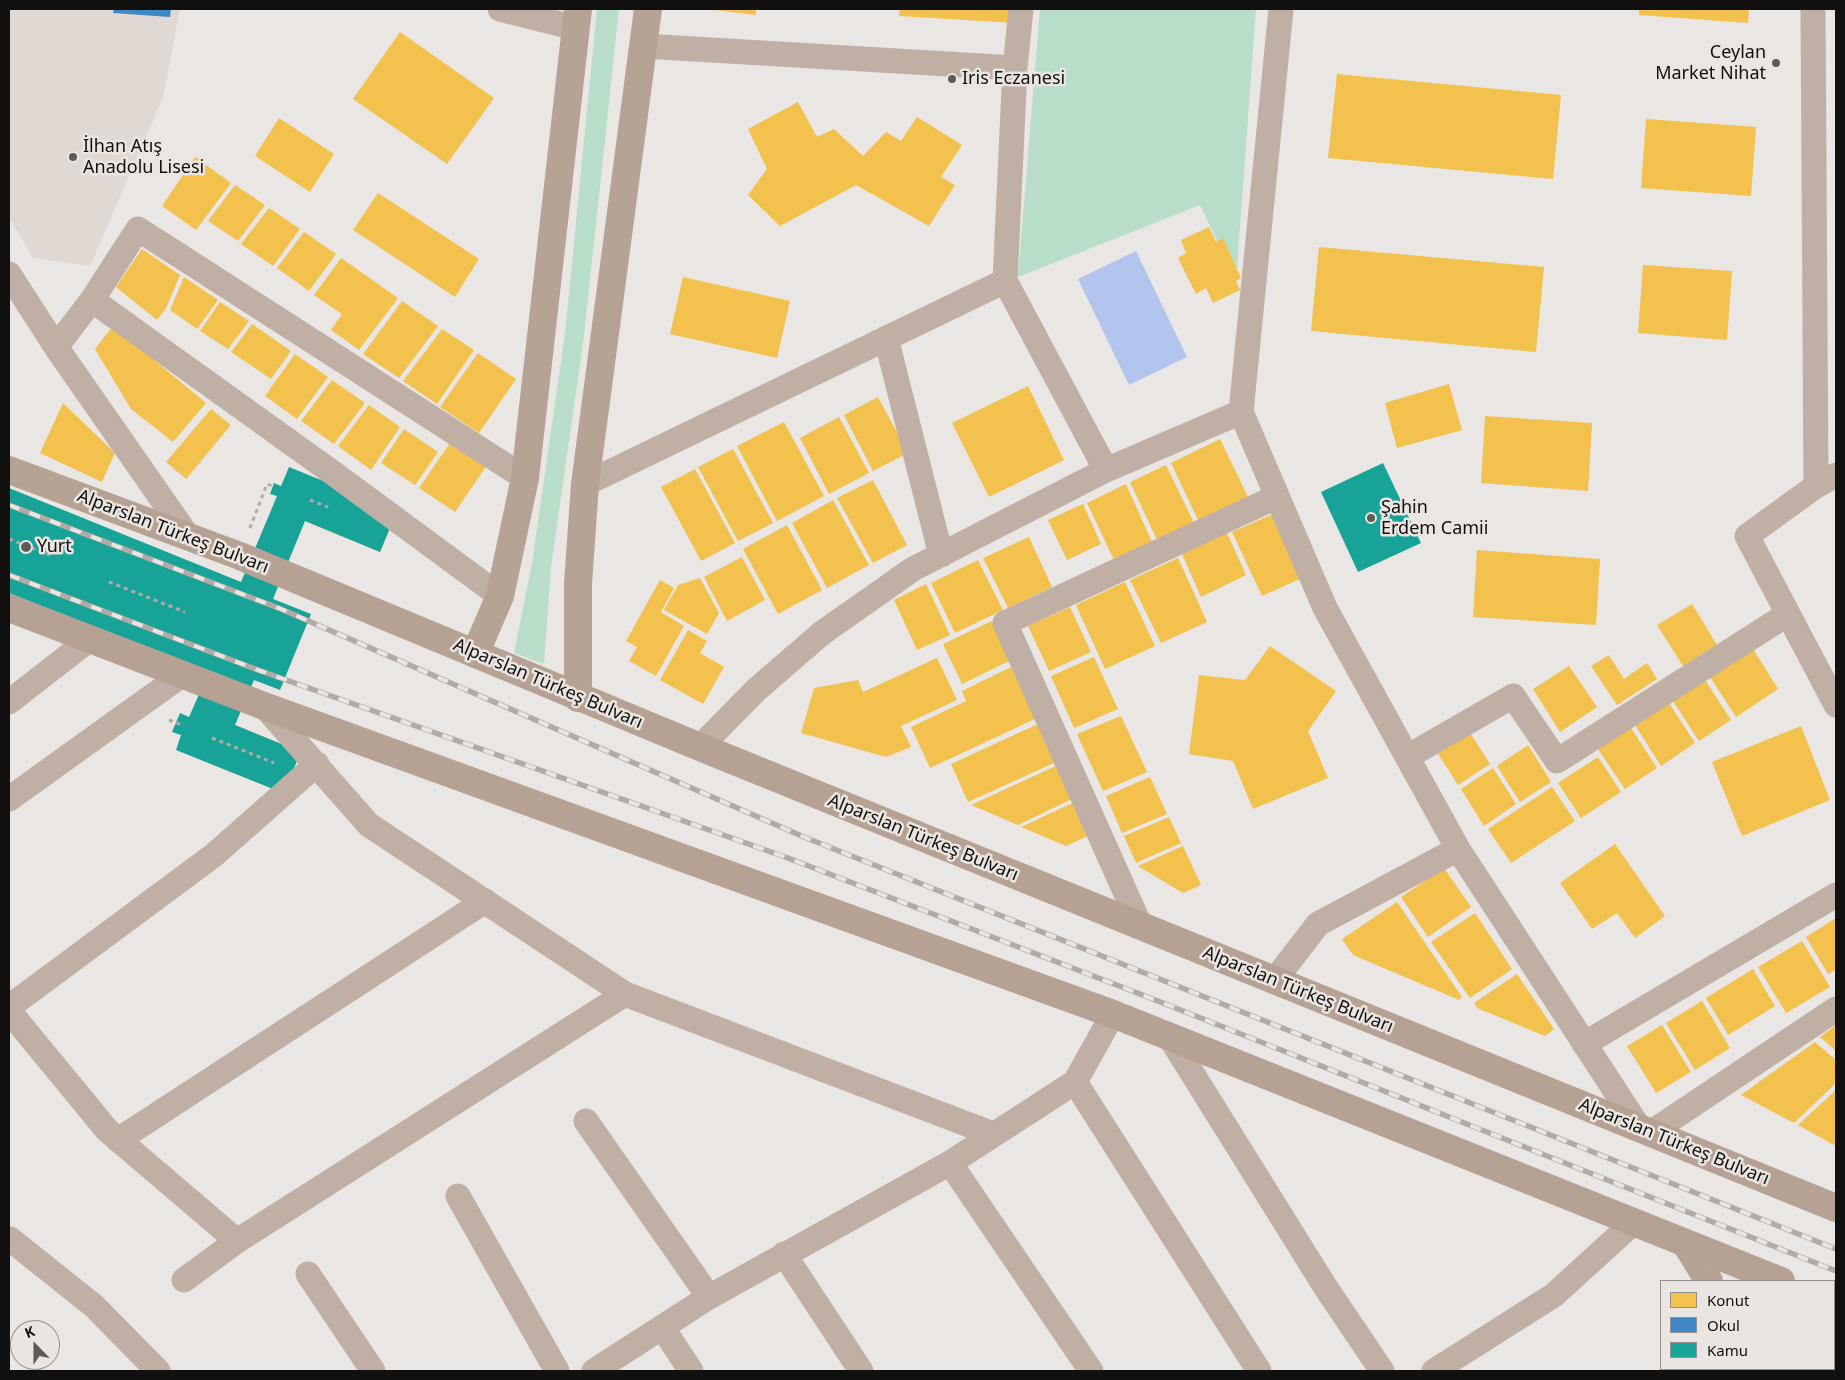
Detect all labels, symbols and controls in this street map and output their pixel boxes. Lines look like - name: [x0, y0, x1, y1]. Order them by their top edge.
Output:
- place label: Ceylan Market Nihat: [1655, 42, 1766, 84]
- marker: Ceylan Market Nihat: [1770, 57, 1782, 69]
- place label: Iris Eczanesi: [962, 68, 1065, 90]
- marker: Iris Eczanesi: [946, 73, 958, 85]
- place label: İlhan Atış Anadolu Lisesi: [83, 136, 204, 178]
- marker: İlhan Atış Anadolu Lisesi: [67, 151, 79, 163]
- street label: Alparslan Türkeş Bulvarı: [74, 485, 272, 579]
- place label: Şahin Erdem Camii: [1381, 497, 1488, 540]
- marker: Şahin Erdem Camii: [1365, 512, 1377, 524]
- place label: Yurt: [37, 536, 72, 558]
- marker: Yurt: [19, 540, 33, 554]
- street label: Alparslan Türkeş Bulvarı: [450, 634, 646, 734]
- street label: Alparslan Türkeş Bulvarı: [825, 790, 1021, 886]
- street label: Alparslan Türkeş Bulvarı: [1200, 942, 1396, 1038]
- street label: Alparslan Türkeş Bulvarı: [1576, 1094, 1772, 1190]
- legend: [1660, 1280, 1835, 1370]
- text: Konut: [1707, 1290, 1749, 1310]
- text: Okul: [1707, 1315, 1740, 1335]
- north arrow: [10, 1320, 60, 1370]
- text: K: [22, 1321, 37, 1342]
- text: Kamu: [1707, 1340, 1748, 1360]

